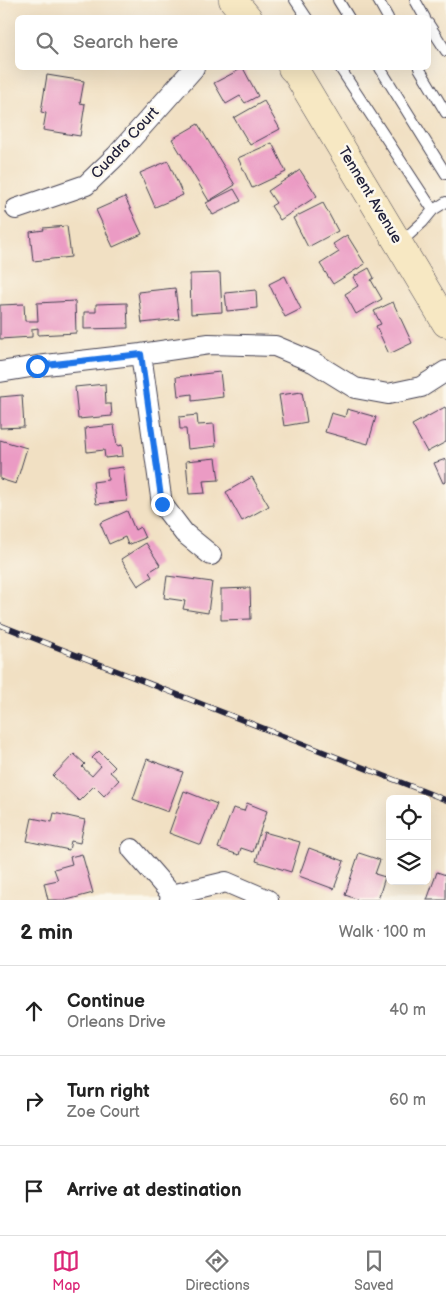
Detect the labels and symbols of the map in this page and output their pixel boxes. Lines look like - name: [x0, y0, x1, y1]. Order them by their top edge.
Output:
- street label: Cuadra Court: [87, 103, 163, 183]
- street label: Tennent Avenue: [334, 143, 406, 247]
- route start: [26, 355, 49, 378]
- route end: [151, 493, 174, 516]

